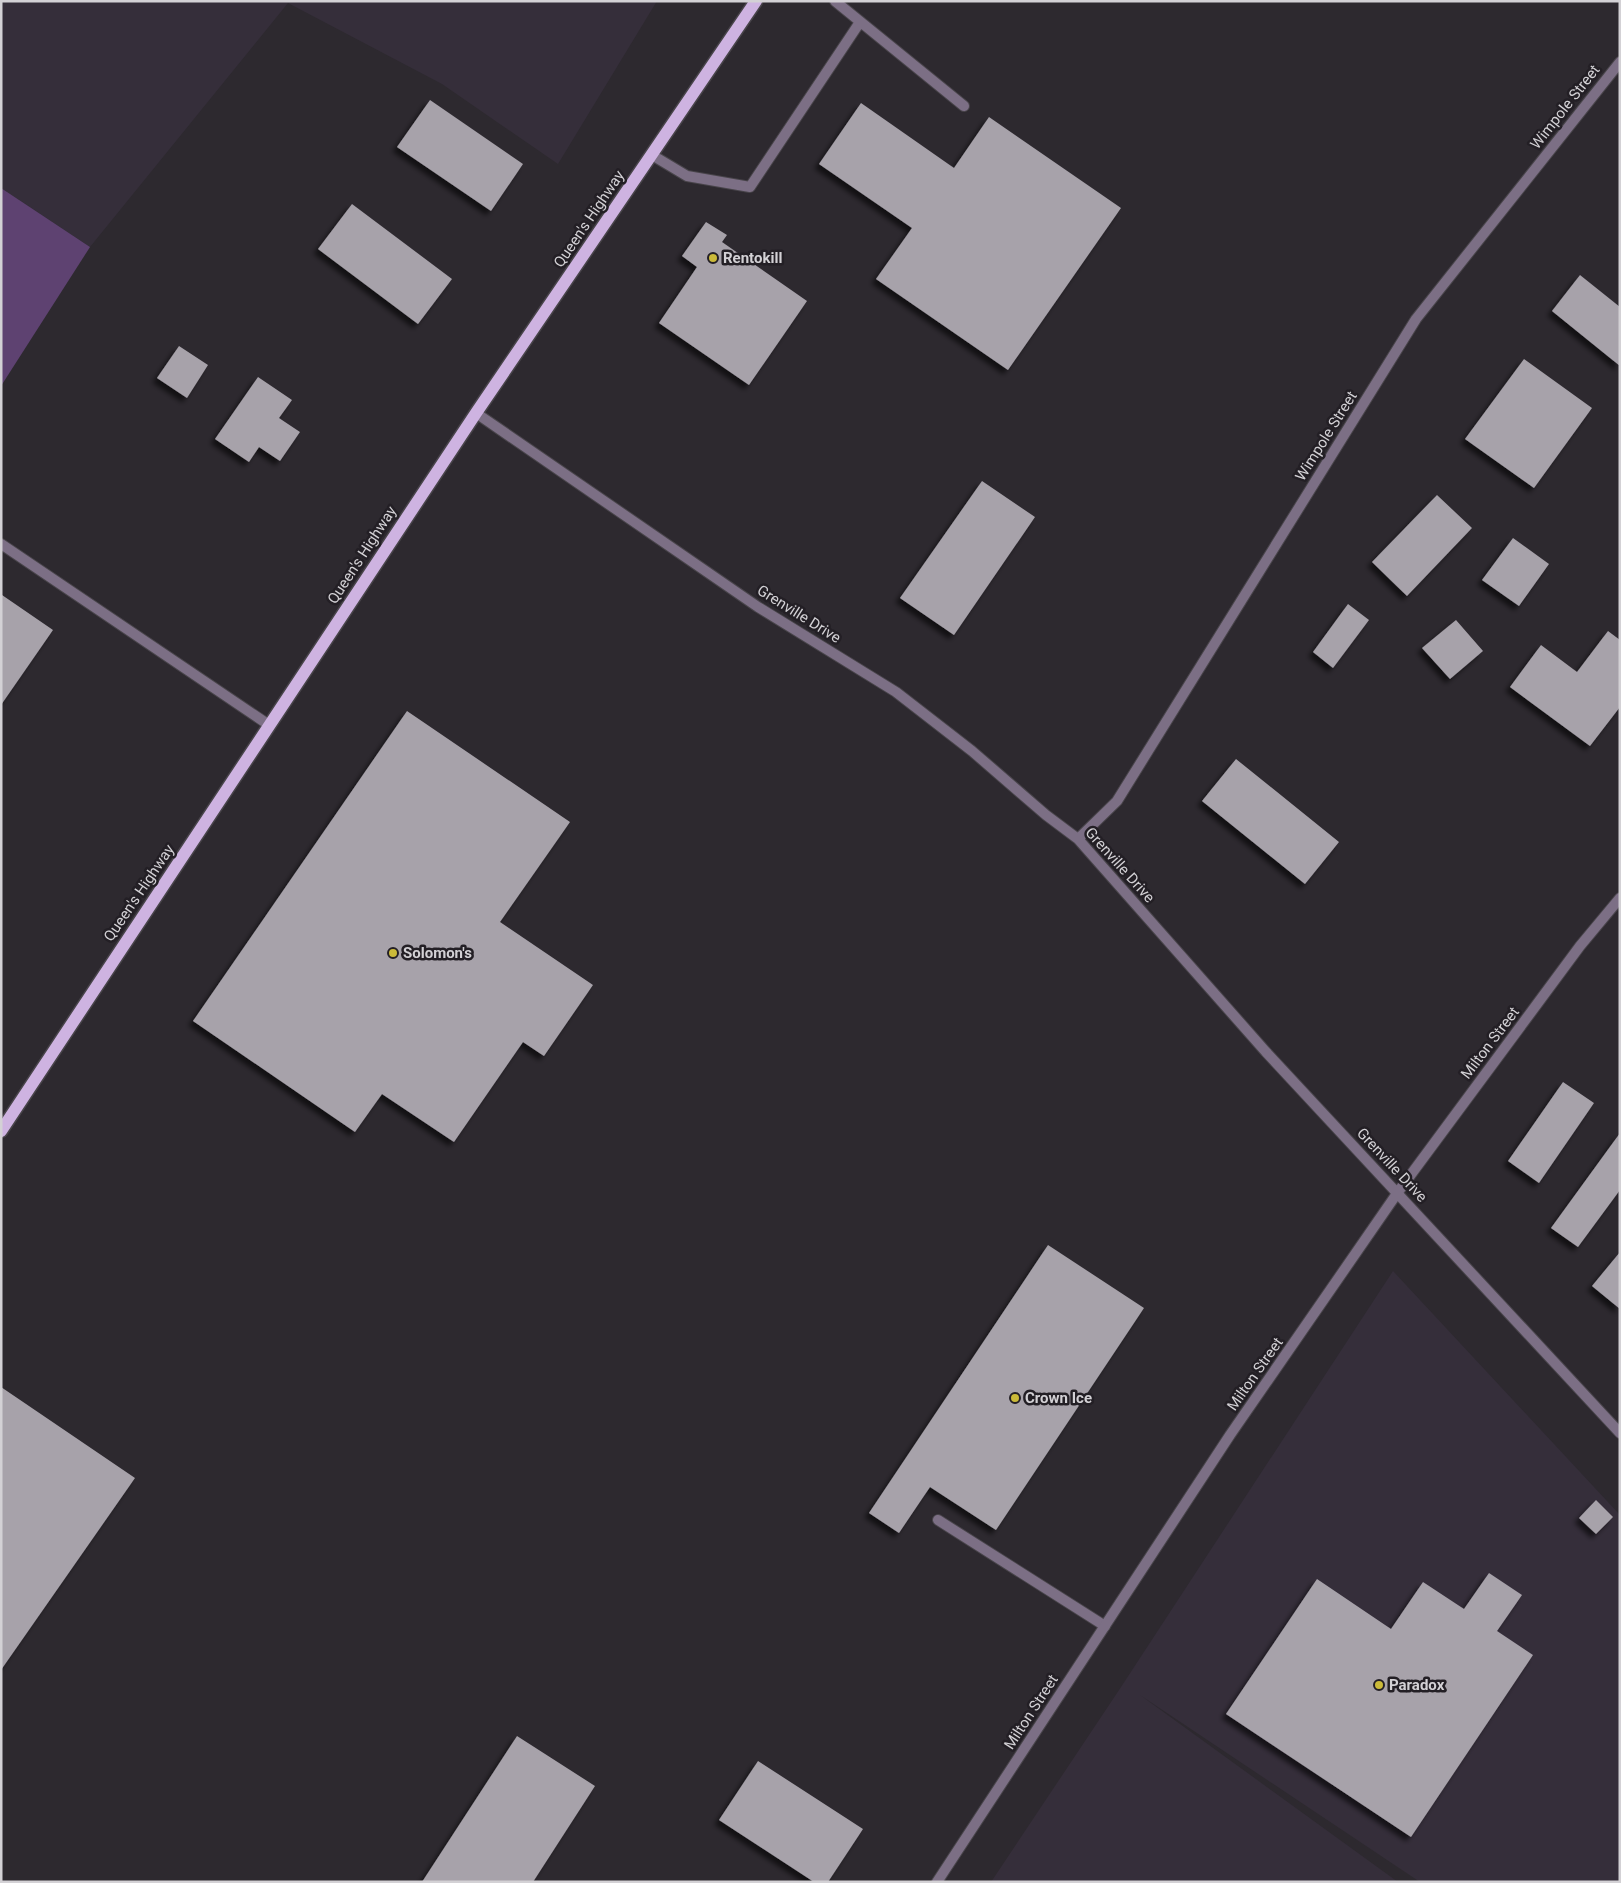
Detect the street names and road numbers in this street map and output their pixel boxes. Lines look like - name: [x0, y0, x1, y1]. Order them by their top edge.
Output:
- street label: Wimpole Street: [1527, 61, 1604, 153]
- street label: Queen's Highway: [550, 167, 628, 271]
- street label: Wimpole Street: [1291, 388, 1361, 484]
- street label: Queen's Highway: [324, 503, 400, 607]
- street label: Grenville Drive: [754, 581, 844, 647]
- street label: Grenville Drive: [1082, 824, 1158, 906]
- street label: Queen's Highway: [100, 841, 178, 945]
- street label: Milton Street: [1457, 1003, 1523, 1082]
- street label: Grenville Drive: [1353, 1124, 1431, 1206]
- street label: Milton Street: [1223, 1334, 1287, 1414]
- street label: Milton Street: [1000, 1671, 1062, 1753]

